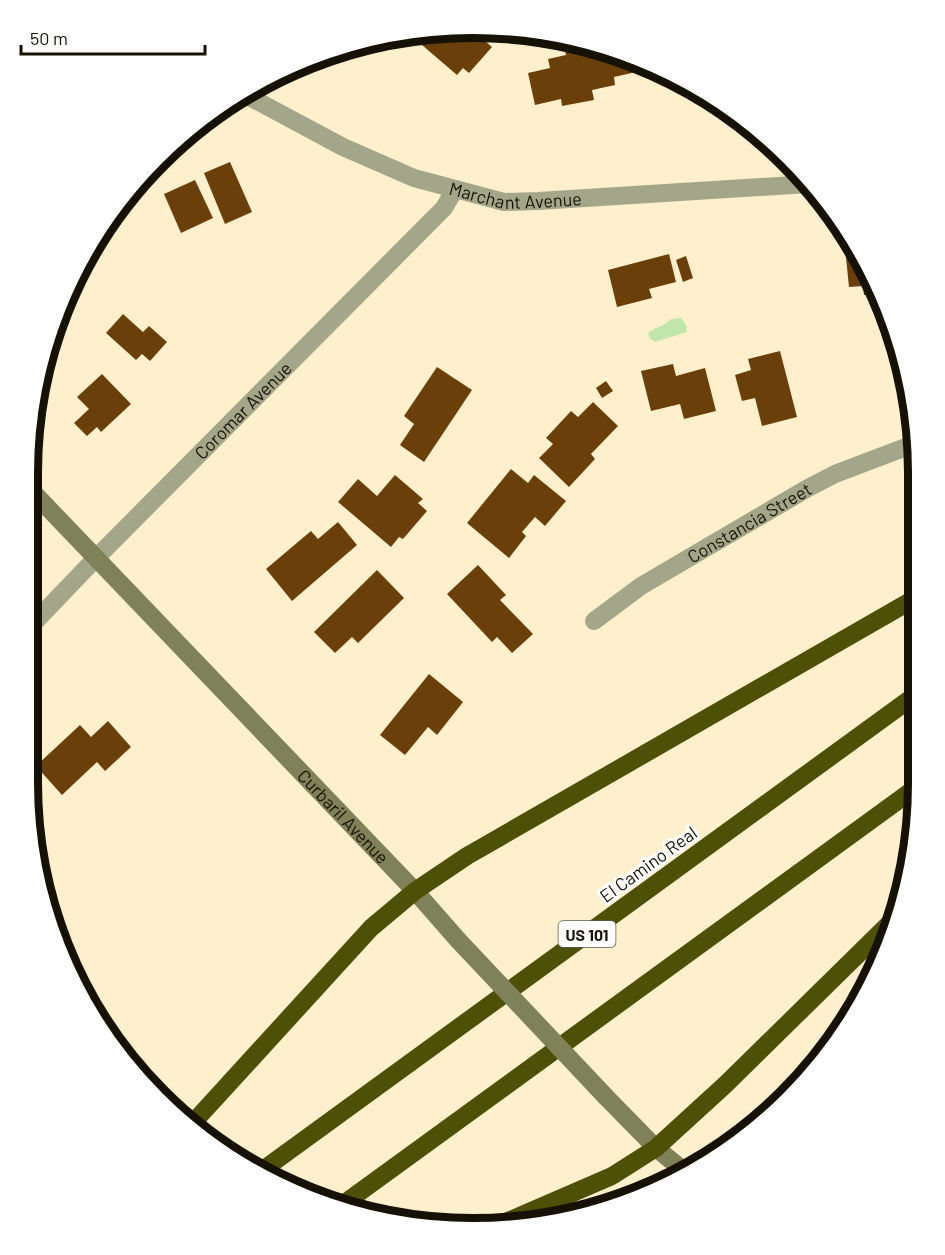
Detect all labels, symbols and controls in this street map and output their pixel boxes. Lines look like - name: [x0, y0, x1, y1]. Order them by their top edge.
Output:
- scale bar: [21, 18, 206, 56]
- text: 50 m: [30, 27, 68, 49]
- street label: Marchant Avenue: [447, 177, 582, 213]
- street label: Coromar Avenue: [190, 357, 296, 464]
- street label: Constancia Street: [683, 478, 815, 568]
- street label: Curbaril Avenue: [293, 765, 394, 868]
- street label: El Camino Real: [595, 821, 701, 907]
- road number: US 101: [558, 921, 616, 947]

